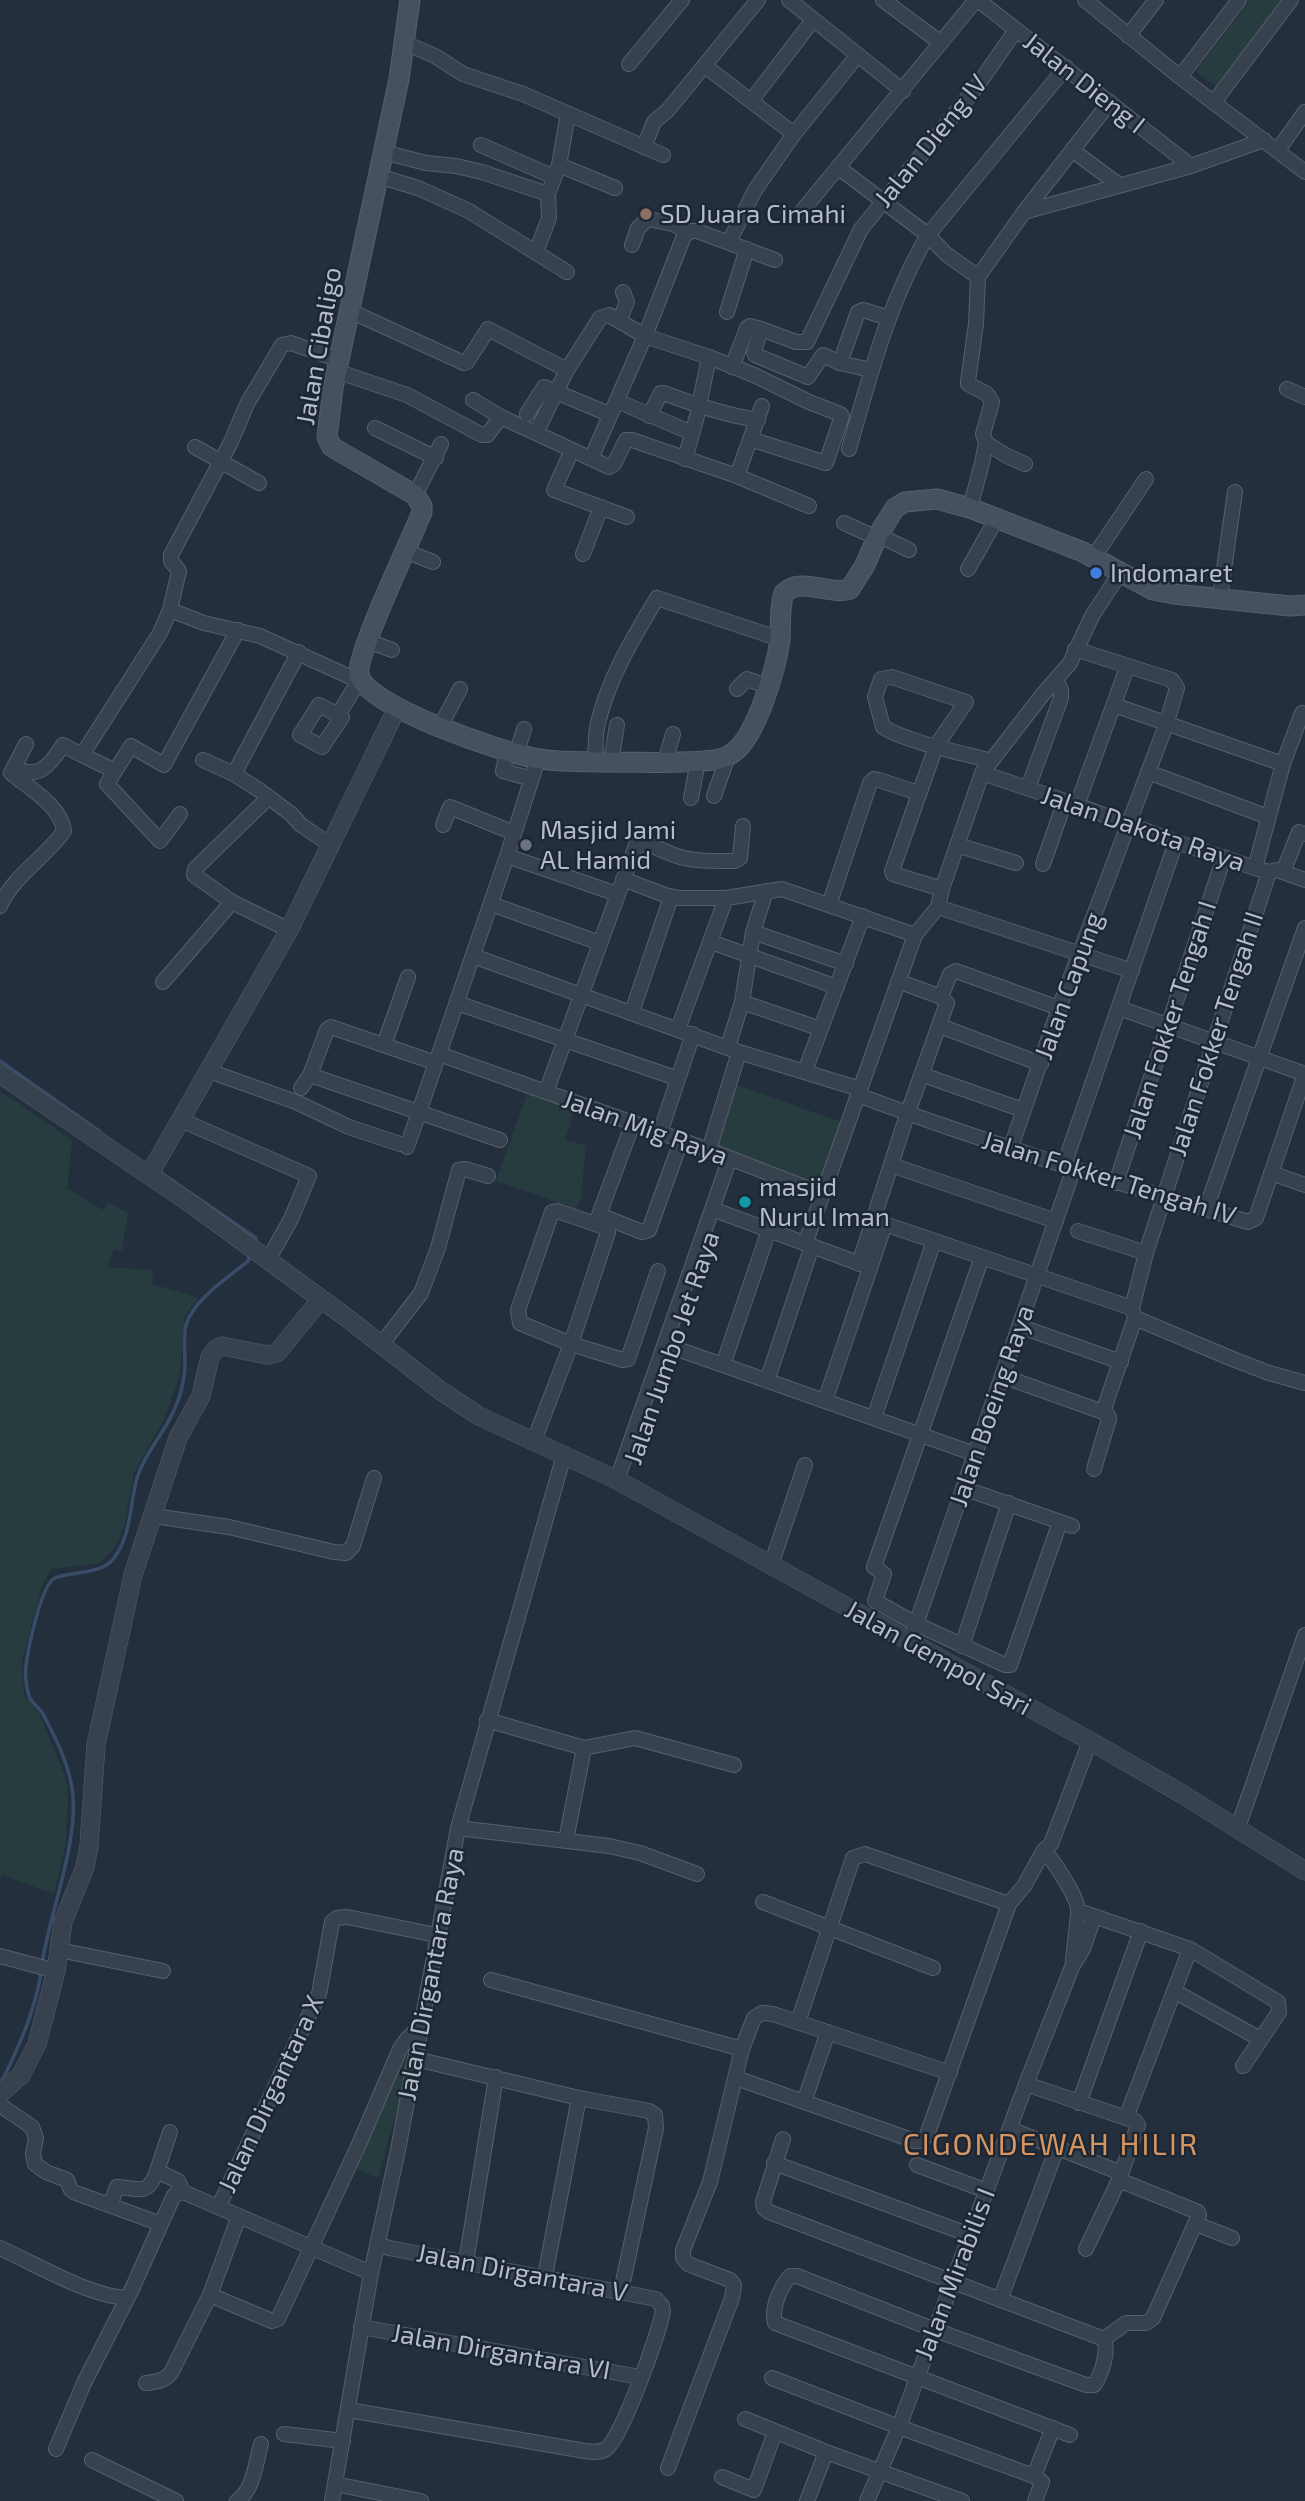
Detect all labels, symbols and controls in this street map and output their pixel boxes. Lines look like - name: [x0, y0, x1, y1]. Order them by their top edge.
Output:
- street label: Jalan Dieng I: [1017, 26, 1151, 140]
- street label: Jalan Dieng IV: [868, 68, 994, 214]
- place label: SD Juara Cimahi: [660, 198, 846, 230]
- marker: SD Juara Cimahi: [638, 206, 654, 222]
- street label: Jalan Cibaligo: [290, 265, 348, 427]
- place label: Indomaret: [1110, 557, 1233, 589]
- marker: Indomaret: [1088, 565, 1104, 581]
- street label: Jalan Dakota Raya: [1037, 780, 1249, 878]
- place label: Masjid Jami AL Hamid: [540, 814, 676, 876]
- marker: Masjid Jami AL Hamid: [518, 837, 534, 853]
- street label: Jalan Fokker Tengah I: [1117, 897, 1223, 1143]
- street label: Jalan Capung: [1028, 908, 1110, 1064]
- street label: Jalan Fokker Tengah II: [1162, 908, 1270, 1160]
- street label: Jalan Mig Raya: [558, 1084, 732, 1172]
- street label: Jalan Fokker Tengah IV: [978, 1124, 1240, 1232]
- place label: masjid Nurul Iman: [759, 1171, 890, 1232]
- marker: masjid Nurul Iman: [737, 1194, 753, 1210]
- street label: Jalan Jumbo Jet Raya: [617, 1227, 727, 1469]
- street label: Jalan Boeing Raya: [943, 1301, 1041, 1511]
- street label: Jalan Gempol Sari: [839, 1594, 1037, 1722]
- street label: Jalan Dirgantara Raya: [391, 1845, 471, 2103]
- street label: Jalan Dirgantara X: [212, 1990, 330, 2198]
- district label: CIGONDEWAH HILIR: [905, 2127, 1197, 2163]
- street label: Jalan Mirabilis I: [908, 2184, 1002, 2364]
- street label: Jalan Dirgantara V: [414, 2237, 630, 2309]
- street label: Jalan Dirgantara VI: [389, 2317, 613, 2387]

